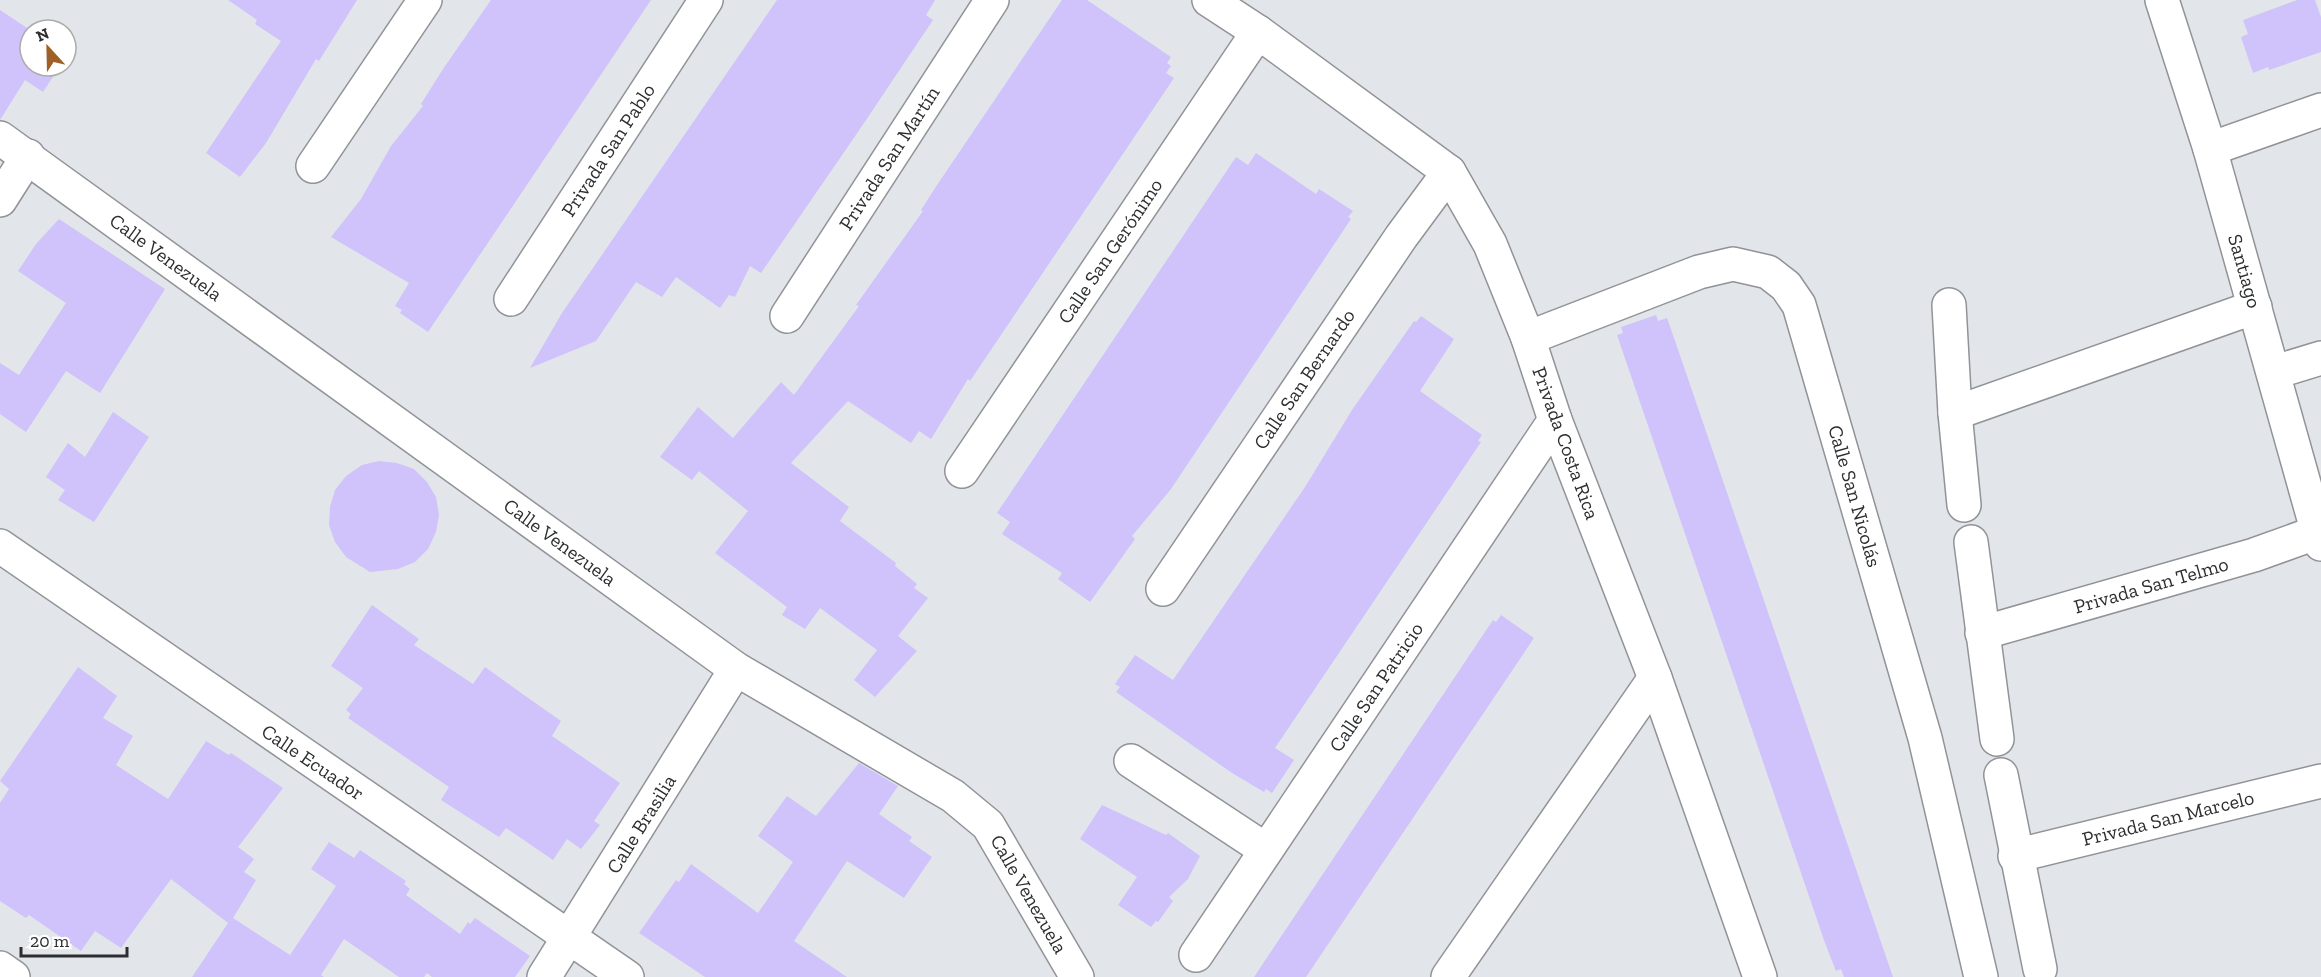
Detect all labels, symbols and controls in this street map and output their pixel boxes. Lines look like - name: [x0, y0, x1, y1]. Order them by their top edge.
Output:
- north arrow: [18, 18, 78, 78]
- text: N: [33, 23, 52, 46]
- street label: Privada San Pablo: [556, 79, 660, 221]
- street label: Privada San Martín: [834, 81, 945, 234]
- street label: Calle San Gerónimo: [1053, 174, 1167, 328]
- street label: Calle Venezuela: [105, 208, 227, 306]
- street label: Santiago: [2223, 231, 2267, 311]
- street label: Calle San Bernardo: [1248, 304, 1360, 454]
- street label: Privada Costa Rica: [1527, 363, 1605, 523]
- street label: Calle San Nicolás: [1823, 422, 1887, 570]
- street label: Calle Venezuela: [499, 493, 621, 591]
- street label: Privada San Telmo: [2071, 551, 2231, 619]
- street label: Calle San Patricio: [1324, 618, 1428, 756]
- street label: Calle Ecuador: [257, 719, 369, 805]
- street label: Calle Brasilia: [601, 770, 681, 878]
- street label: Privada San Marcelo: [2080, 785, 2256, 851]
- street label: Calle Venezuela: [985, 830, 1073, 958]
- scale bar: [21, 920, 128, 958]
- text: 20 m: [30, 930, 70, 952]

